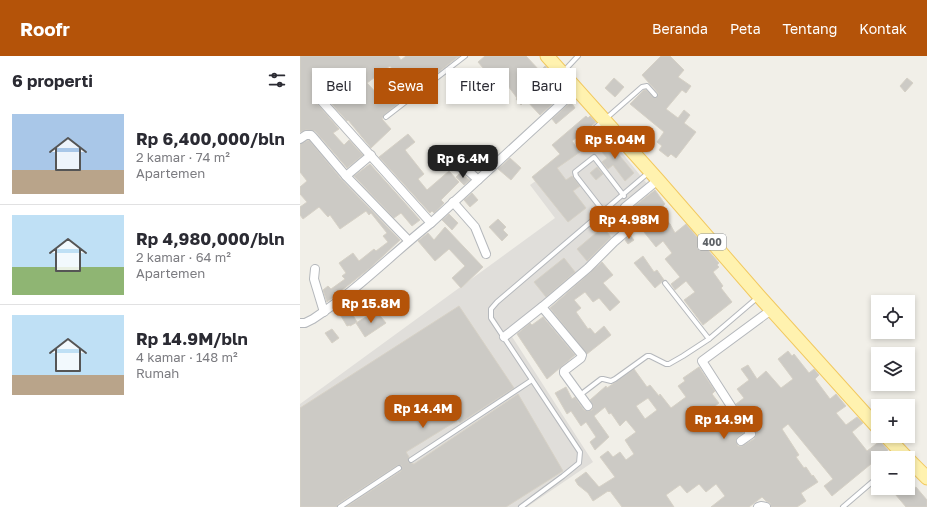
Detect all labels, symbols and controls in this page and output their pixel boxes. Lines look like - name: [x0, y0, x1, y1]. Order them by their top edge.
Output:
- text: Roofr: [20, 17, 70, 40]
- text: Beranda: [652, 20, 708, 37]
- text: Peta: [730, 20, 761, 37]
- text: Tentang: [783, 20, 837, 37]
- text: Kontak: [859, 20, 907, 37]
- chip: Beli: [312, 68, 366, 104]
- chip: Sewa: [374, 68, 438, 104]
- chip: Filter: [446, 68, 509, 104]
- chip: Baru: [517, 68, 576, 104]
- icon: filters: [266, 69, 288, 91]
- text: 6 properti: [12, 70, 93, 91]
- pin: Rp 5.04M: [574, 126, 656, 160]
- text: Rp 6,400,000/bln: [136, 128, 285, 149]
- icon: home: [44, 130, 92, 178]
- text: Rp 5.04M: [585, 131, 645, 147]
- pin: Rp 6.4M: [426, 145, 500, 179]
- text: 2 kamar · 74 m²: [136, 149, 230, 165]
- text: Rp 6.4M: [437, 150, 489, 166]
- text: Apartemen: [136, 165, 205, 181]
- pin: Rp 4.98M: [588, 206, 670, 240]
- text: Rp 4.98M: [599, 211, 659, 227]
- text: Rp 4,980,000/bln: [136, 228, 285, 249]
- icon: home: [44, 231, 92, 279]
- road number: 400: [698, 234, 726, 250]
- text: 2 kamar · 64 m²: [136, 249, 231, 265]
- text: Apartemen: [136, 265, 205, 281]
- pin: Rp 15.8M: [330, 290, 412, 324]
- text: Rp 15.8M: [342, 295, 400, 311]
- map controls: [871, 295, 915, 495]
- button: locate: [871, 295, 915, 339]
- text: Rp 14.9M/bln: [136, 328, 248, 349]
- icon: home: [44, 331, 92, 379]
- button: layers: [871, 347, 915, 391]
- text: 4 kamar · 148 m²: [136, 349, 238, 365]
- text: Rumah: [136, 365, 179, 381]
- pin: Rp 14.4M: [382, 395, 464, 429]
- button: +: [871, 399, 915, 443]
- text: Rp 14.4M: [394, 400, 452, 416]
- pin: Rp 14.9M: [683, 406, 765, 440]
- text: Rp 14.9M: [694, 411, 754, 427]
- button: −: [871, 451, 915, 495]

